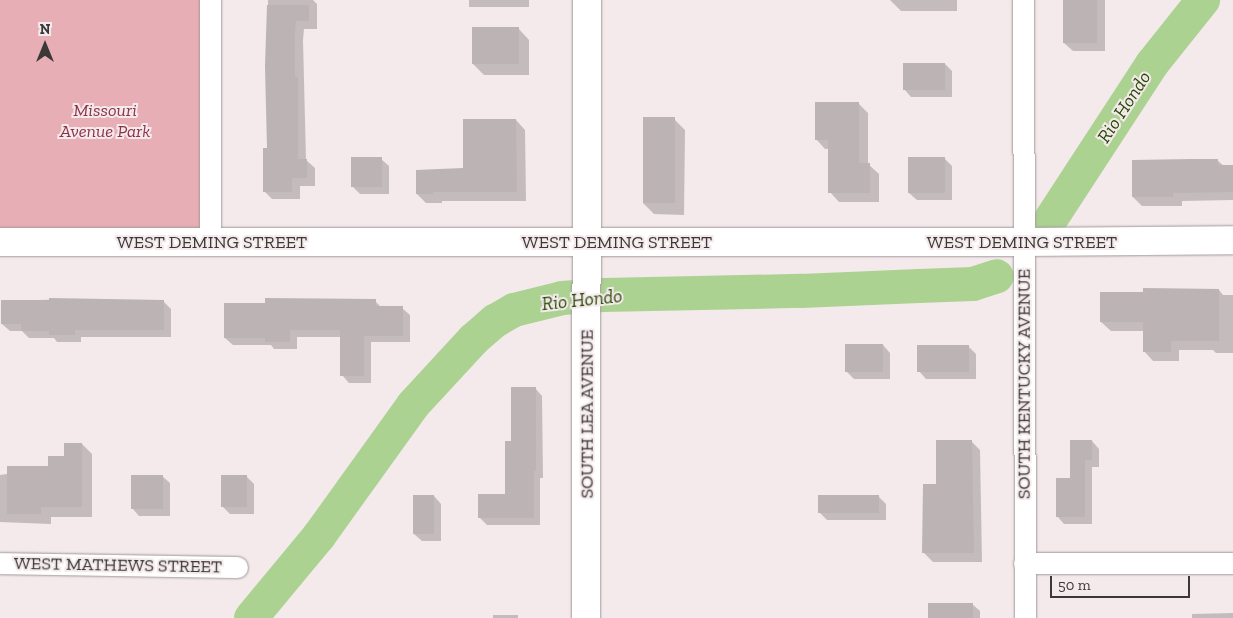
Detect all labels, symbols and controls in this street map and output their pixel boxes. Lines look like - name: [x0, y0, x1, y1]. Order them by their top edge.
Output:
- north arrow: [20, 20, 70, 70]
- text: N: [40, 21, 50, 38]
- water label: Rio Hondo: [1092, 67, 1156, 147]
- park label: Missouri Avenue Park: [60, 100, 150, 142]
- street label: WEST DEMING STREET: [117, 231, 307, 253]
- street label: WEST DEMING STREET: [522, 231, 712, 253]
- street label: WEST DEMING STREET: [927, 231, 1117, 253]
- street label: SOUTH KENTUCKY AVENUE: [1013, 268, 1035, 500]
- water label: Rio Hondo: [541, 284, 623, 316]
- street label: SOUTH LEA AVENUE: [576, 329, 598, 499]
- street label: WEST MATHEWS STREET: [14, 552, 222, 578]
- scale bar: [1053, 566, 1193, 598]
- text: 50 m: [1058, 576, 1091, 594]

